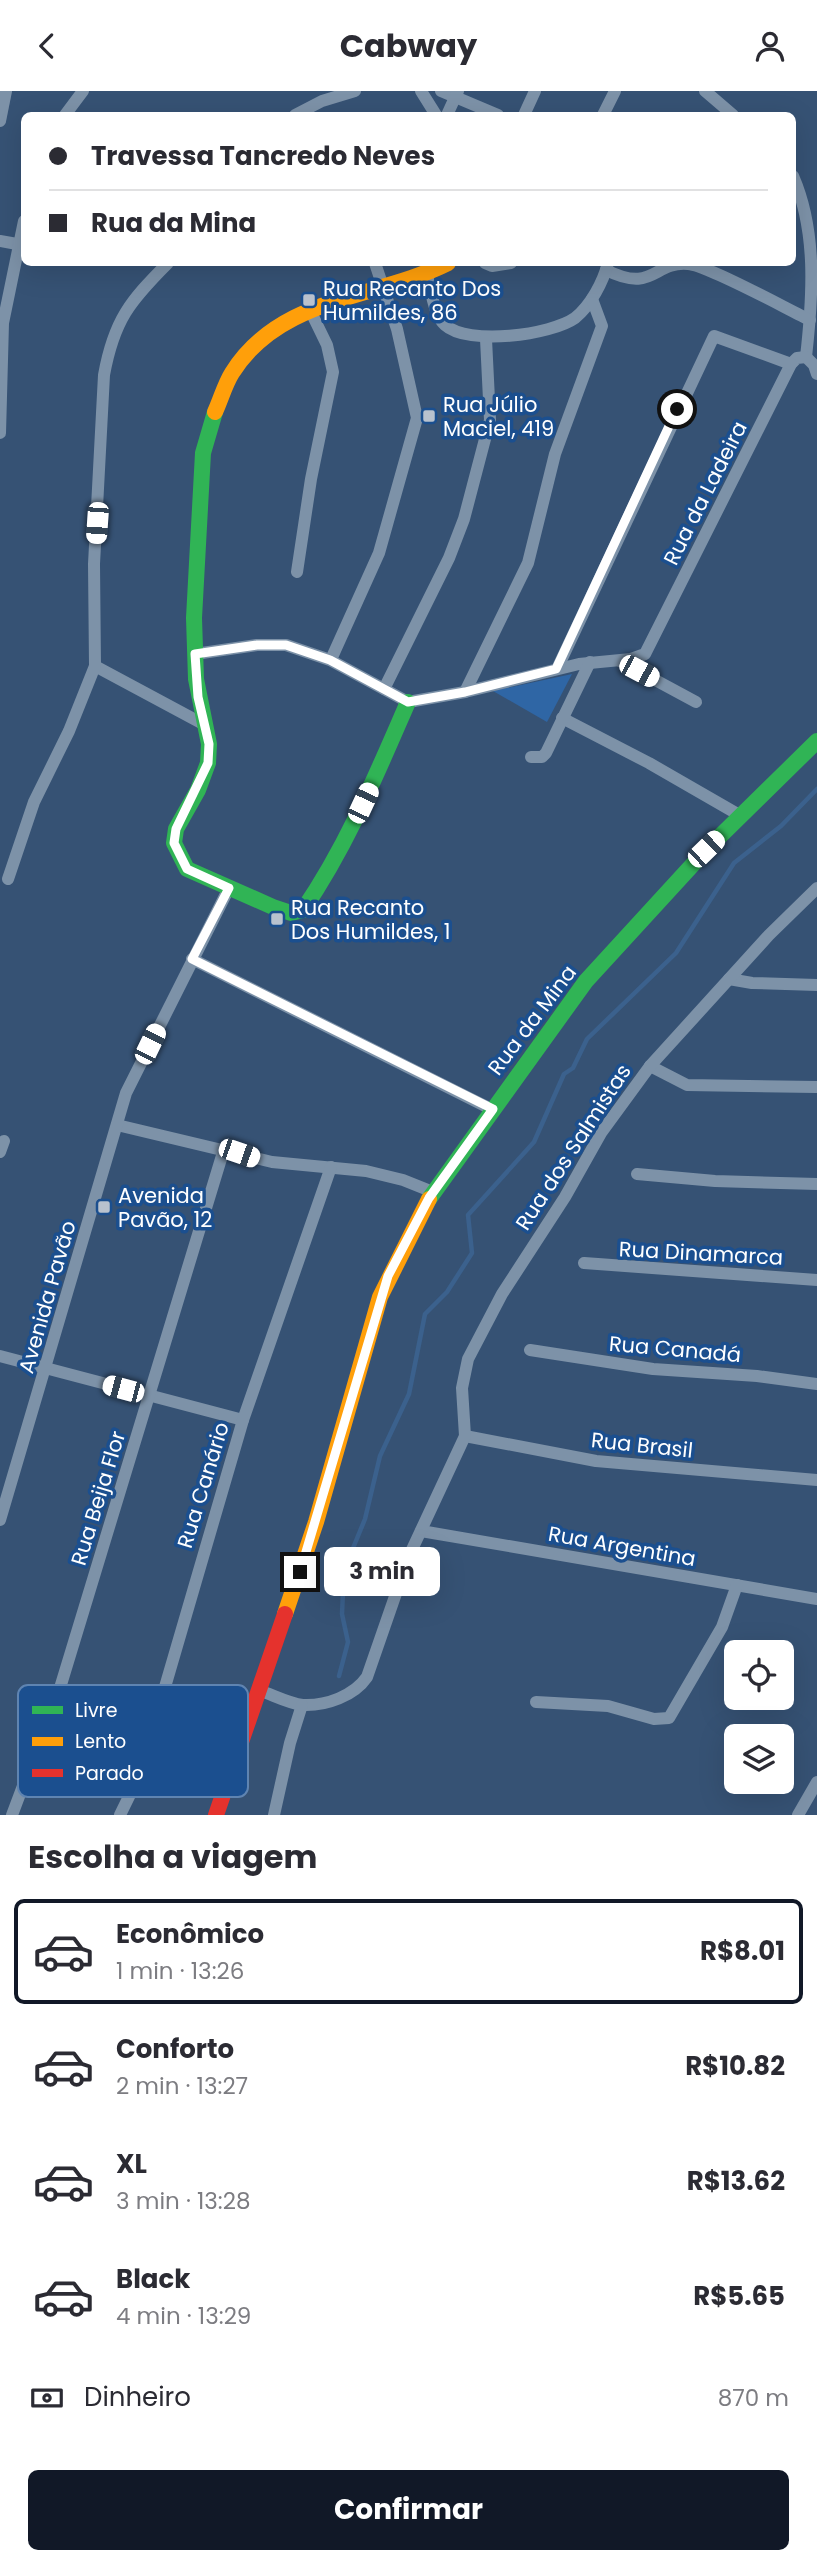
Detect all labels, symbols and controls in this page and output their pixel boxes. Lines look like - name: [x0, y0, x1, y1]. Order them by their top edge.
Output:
- text: Cabway: [340, 23, 477, 68]
- icon: back: [28, 27, 66, 65]
- icon: person: [751, 27, 789, 65]
- text: Travessa Tancredo Neves: [91, 138, 435, 174]
- text: Rua da Mina: [91, 205, 256, 241]
- place label: Rua Recanto Dos Humildes, 86: [323, 274, 501, 327]
- marker: Rua Recanto Dos Humildes, 86: [301, 292, 317, 308]
- place label: Rua Júlio Maciel, 419: [443, 390, 554, 443]
- route start: [661, 393, 693, 425]
- marker: Rua Júlio Maciel, 419: [421, 408, 437, 424]
- street label: Rua da Ladeira: [656, 416, 754, 570]
- car: [86, 501, 109, 545]
- car: [616, 652, 663, 690]
- car: [345, 780, 382, 826]
- car: [684, 827, 729, 871]
- place label: Rua Recanto Dos Humildes, 1: [291, 893, 450, 946]
- marker: Rua Recanto Dos Humildes, 1: [269, 911, 285, 927]
- street label: Rua da Mina: [481, 959, 583, 1081]
- car: [132, 1021, 169, 1067]
- street label: Rua dos Salmistas: [508, 1058, 638, 1236]
- car: [216, 1136, 263, 1170]
- place label: Avenida Pavão, 12: [118, 1181, 212, 1234]
- marker: Avenida Pavão, 12: [96, 1199, 112, 1215]
- street label: Avenida Pavão: [11, 1217, 83, 1377]
- street label: Rua Dinamarca: [618, 1234, 784, 1272]
- street label: Rua Canadá: [608, 1329, 742, 1369]
- car: [100, 1373, 147, 1405]
- street label: Rua Canário: [170, 1418, 236, 1552]
- street label: Rua Brasil: [590, 1425, 694, 1465]
- street label: Rua Beija Flor: [64, 1427, 132, 1569]
- street label: Rua Argentina: [546, 1519, 698, 1573]
- callout: 3 min: [324, 1547, 440, 1597]
- text: 3 min: [349, 1555, 415, 1587]
- route end: [284, 1556, 316, 1588]
- map controls: [724, 1640, 794, 1794]
- button: locate: [724, 1640, 794, 1710]
- legend: [18, 1685, 248, 1797]
- text: Livre: [75, 1697, 117, 1724]
- button: layers: [724, 1724, 794, 1794]
- text: Lento: [75, 1728, 126, 1755]
- text: Parado: [75, 1760, 144, 1787]
- text: Escolha a viagem: [28, 1834, 317, 1879]
- text: Econômico: [116, 1916, 264, 1952]
- icon: car: [32, 1920, 95, 1983]
- text: R$8.01: [700, 1933, 785, 1969]
- text: 1 min · 13:26: [116, 1955, 244, 1987]
- text: Conforto: [116, 2031, 234, 2067]
- icon: car: [32, 2035, 95, 2098]
- text: R$10.82: [685, 2048, 785, 2084]
- text: 2 min · 13:27: [116, 2070, 248, 2102]
- text: XL: [116, 2146, 147, 2182]
- icon: car: [32, 2150, 95, 2213]
- text: R$13.62: [687, 2163, 785, 2199]
- text: 3 min · 13:28: [116, 2185, 250, 2217]
- text: Black: [116, 2261, 190, 2297]
- icon: car: [32, 2265, 95, 2328]
- text: R$5.65: [693, 2278, 785, 2314]
- text: 4 min · 13:29: [116, 2300, 251, 2332]
- icon: cash: [28, 2379, 66, 2417]
- text: Dinheiro: [84, 2379, 191, 2415]
- text: 870 m: [718, 2382, 789, 2414]
- button: Confirmar: [28, 2470, 789, 2550]

